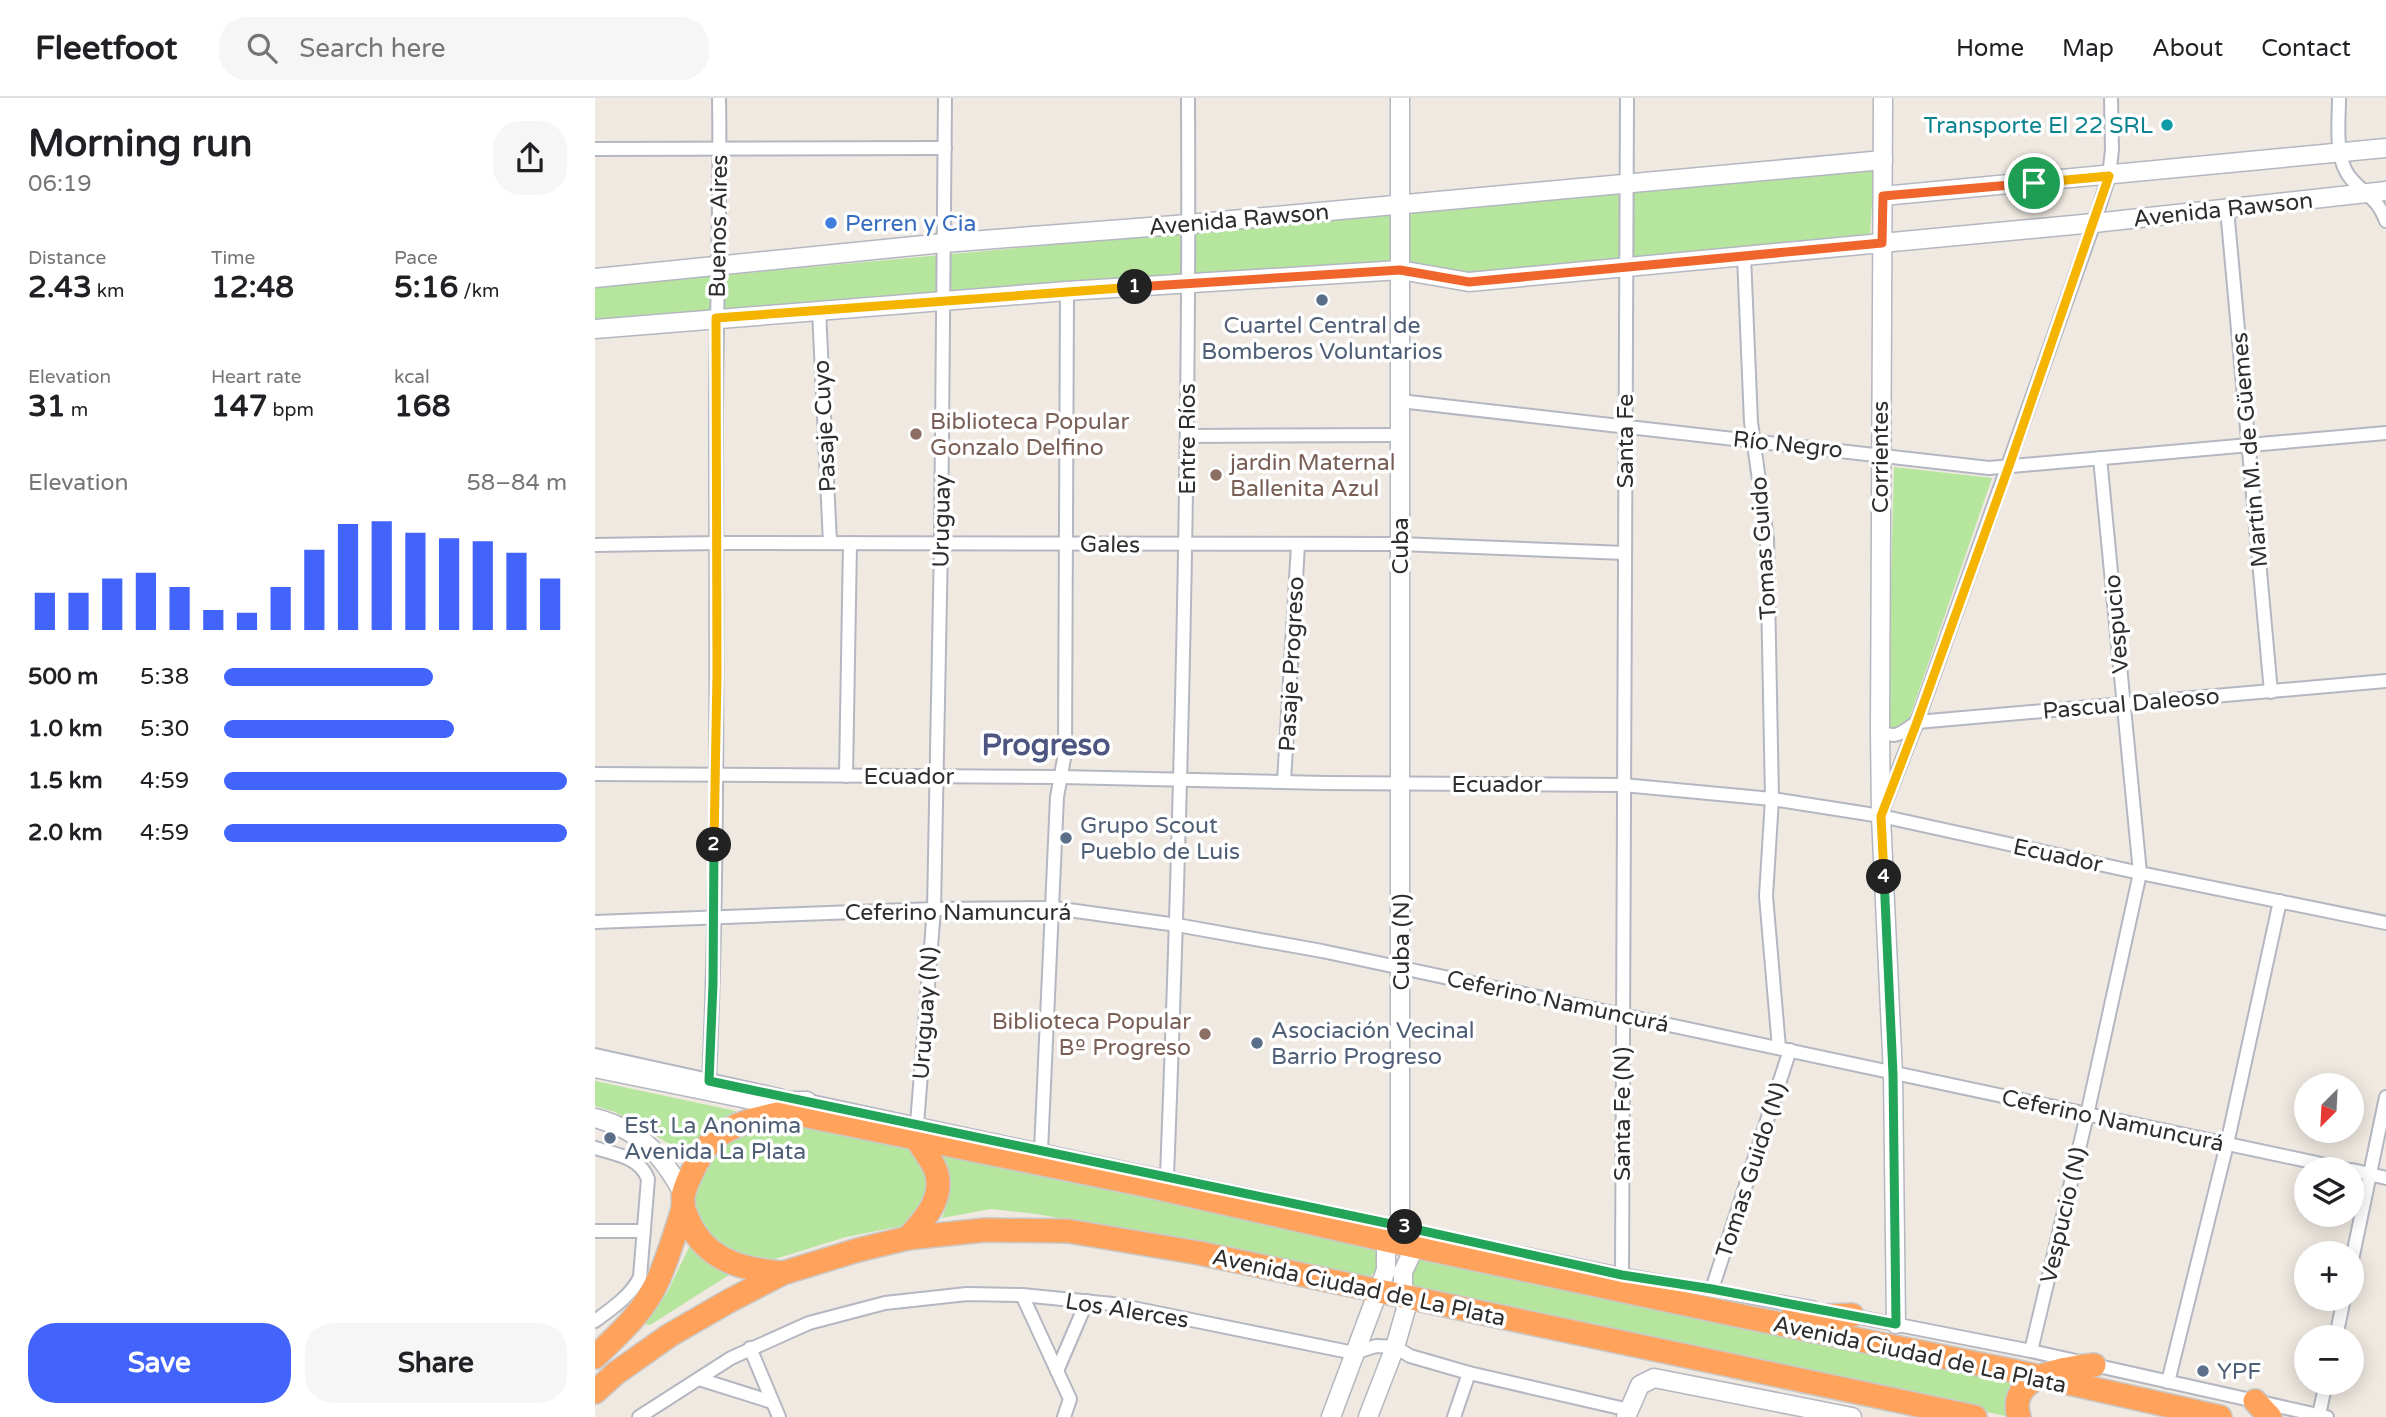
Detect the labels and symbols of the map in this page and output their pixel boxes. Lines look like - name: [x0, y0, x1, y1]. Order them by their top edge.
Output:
- place label: Transporte El 22 SRL: [1924, 112, 2153, 140]
- marker: Transporte El 22 SRL: [2159, 117, 2175, 133]
- pin: [2004, 153, 2064, 213]
- street label: Buenos Aires: [704, 154, 734, 298]
- street label: Avenida Rawson: [2132, 187, 2315, 233]
- street label: Avenida Rawson: [1148, 198, 1330, 242]
- place label: Perren y Cia: [845, 210, 976, 238]
- marker: Perren y Cia: [823, 215, 839, 231]
- pin: 1: [1117, 270, 1153, 304]
- marker: Cuartel Central de Bomberos Voluntarios: [1314, 292, 1330, 308]
- place label: Cuartel Central de Bomberos Voluntarios: [1201, 312, 1443, 366]
- street label: Martín M. de Güemes: [2226, 331, 2274, 569]
- street label: Pasaje Cuyo: [808, 359, 842, 493]
- street label: Entre Ríos: [1174, 383, 1202, 495]
- street label: Santa Fe: [1612, 394, 1640, 488]
- street label: Corrientes: [1867, 401, 1895, 513]
- place label: Biblioteca Popular Gonzalo Delfino: [930, 408, 1129, 462]
- street label: Río Negro: [1732, 425, 1844, 465]
- marker: Biblioteca Popular Gonzalo Delfino: [908, 426, 924, 442]
- place label: jardin Maternal Ballenita Azul: [1228, 449, 1395, 503]
- marker: jardin Maternal Ballenita Azul: [1208, 467, 1224, 483]
- street label: Uruguay: [927, 474, 957, 568]
- street label: Tomas Guido: [1745, 476, 1783, 620]
- street label: Cuba: [1387, 517, 1415, 575]
- street label: Gales: [1080, 530, 1140, 560]
- street label: Vespucio: [2099, 573, 2135, 675]
- street label: Pasaje Progreso: [1273, 576, 1311, 752]
- street label: Pascual Daleoso: [2041, 682, 2221, 726]
- district label: Progreso: [982, 727, 1110, 764]
- street label: Ecuador: [864, 763, 955, 791]
- street label: Ecuador: [1452, 771, 1543, 799]
- place label: Grupo Scout Pueblo de Luis: [1080, 812, 1240, 866]
- pin: 2: [697, 828, 731, 862]
- marker: Grupo Scout Pueblo de Luis: [1058, 830, 1074, 846]
- street label: Ecuador: [2010, 833, 2105, 879]
- pin: 4: [1867, 860, 1901, 894]
- street label: Cuba (N): [1388, 894, 1416, 990]
- street label: Ceferino Namuncurá: [845, 899, 1071, 927]
- street label: Uruguay (N): [907, 946, 945, 1080]
- street label: Ceferino Namuncurá: [1444, 965, 1672, 1039]
- place label: Biblioteca Popular Bº Progreso: [992, 1008, 1191, 1062]
- place label: Asociación Vecinal Barrio Progreso: [1271, 1017, 1474, 1071]
- marker: Biblioteca Popular Bº Progreso: [1197, 1026, 1213, 1042]
- marker: Asociación Vecinal Barrio Progreso: [1249, 1035, 1265, 1051]
- street label: Santa Fe (N): [1609, 1047, 1637, 1181]
- north arrow: [2294, 1073, 2364, 1143]
- street label: Tomas Guido (N): [1710, 1079, 1794, 1262]
- street label: Ceferino Namuncurá: [1999, 1084, 2227, 1158]
- place label: Est. La Anonima Avenida La Plata: [624, 1112, 806, 1166]
- marker: Est. La Anonima Avenida La Plata: [602, 1130, 618, 1146]
- street label: Vespucio (N): [2035, 1144, 2093, 1286]
- pin: 3: [1387, 1210, 1423, 1244]
- street label: Avenida Ciudad de La Plata: [1210, 1243, 1508, 1333]
- street label: Los Alerces: [1063, 1287, 1191, 1335]
- street label: Avenida Ciudad de La Plata: [1771, 1310, 2069, 1400]
- place label: YPF: [2217, 1358, 2261, 1386]
- marker: YPF: [2195, 1363, 2211, 1379]

